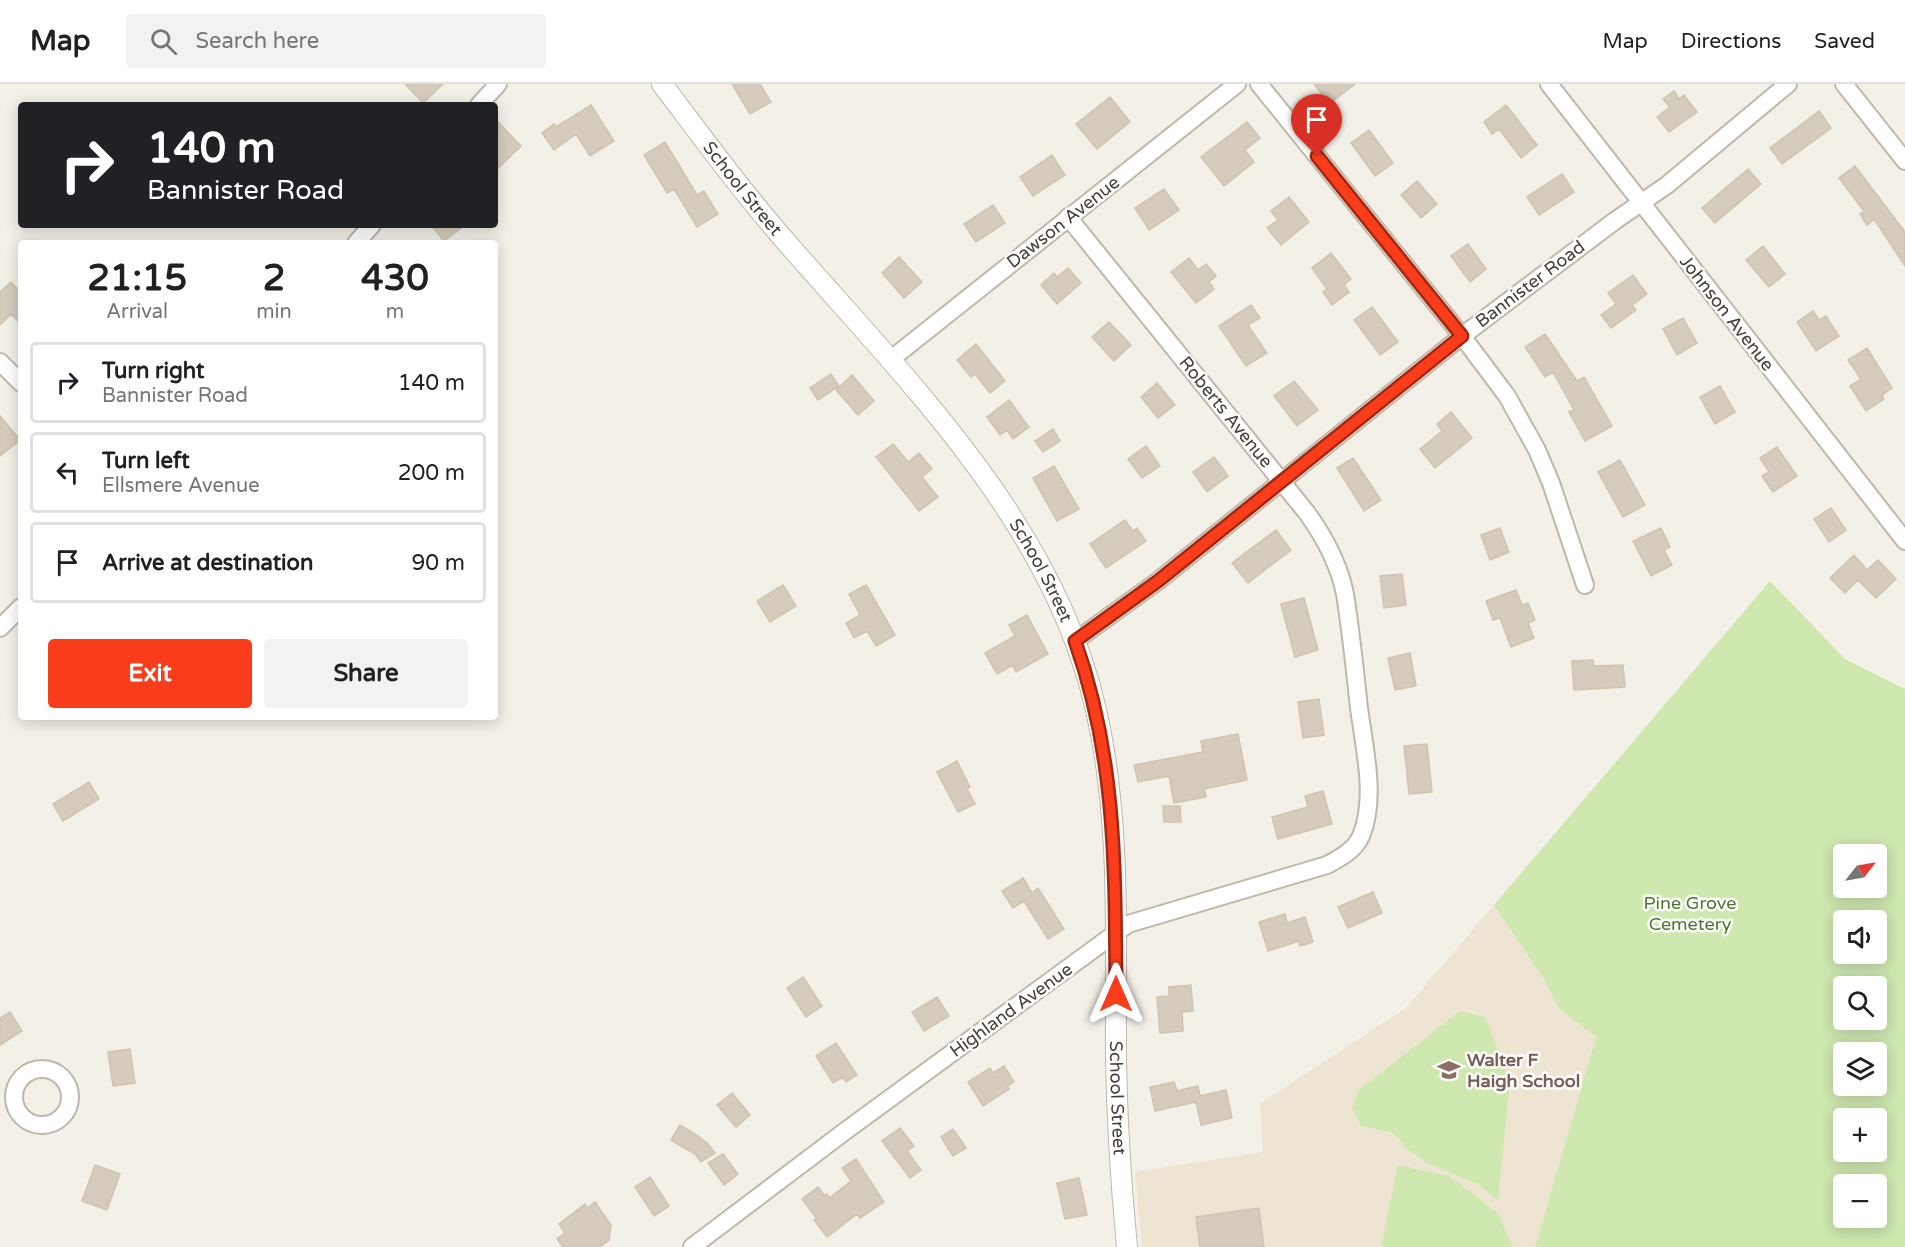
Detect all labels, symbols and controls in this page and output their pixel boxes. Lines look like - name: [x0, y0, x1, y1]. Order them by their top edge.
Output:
- search box: [126, 14, 546, 68]
- text: Map: [30, 24, 90, 58]
- icon: search: [147, 25, 180, 58]
- text: Search here: [195, 28, 319, 54]
- text: Map: [1602, 29, 1648, 54]
- text: Directions: [1681, 29, 1781, 54]
- text: Saved: [1814, 29, 1875, 54]
- pin: [1291, 94, 1342, 156]
- icon: arrive: [1300, 103, 1333, 136]
- text: 140 m: [147, 123, 276, 174]
- icon: right: [48, 126, 126, 204]
- street label: School Street: [698, 137, 787, 240]
- street label: Dawson Avenue: [1002, 171, 1124, 273]
- text: Bannister Road: [147, 174, 344, 207]
- street label: Bannister Road: [1471, 236, 1589, 332]
- street label: Johnson Avenue: [1675, 251, 1779, 375]
- text: 21:15: [87, 257, 187, 300]
- text: 2: [263, 257, 285, 300]
- text: 430: [361, 257, 429, 300]
- text: Arrival: [106, 300, 168, 324]
- text: min: [256, 300, 292, 324]
- text: m: [386, 300, 404, 324]
- street label: Roberts Avenue: [1174, 352, 1278, 472]
- text: Turn right: [102, 358, 204, 384]
- icon: right: [51, 366, 84, 399]
- text: 140 m: [398, 370, 465, 396]
- text: Bannister Road: [102, 384, 248, 408]
- text: Turn left: [102, 448, 190, 474]
- icon: left: [51, 456, 84, 489]
- text: 200 m: [398, 460, 465, 486]
- text: Ellsmere Avenue: [102, 474, 259, 498]
- street label: School Street: [1004, 514, 1077, 626]
- icon: arrive: [51, 546, 84, 579]
- text: Arrive at destination: [102, 550, 313, 576]
- text: 90 m: [411, 550, 465, 576]
- button: Exit: [48, 639, 252, 708]
- button: Share: [264, 639, 468, 708]
- north arrow: [1833, 844, 1887, 898]
- map controls: [1833, 844, 1887, 1228]
- park label: Pine Grove Cemetery: [1644, 892, 1736, 935]
- button: sound: [1833, 910, 1887, 964]
- street label: Highland Avenue: [945, 958, 1077, 1062]
- position arrow: [1084, 962, 1148, 1026]
- button: search: [1833, 976, 1887, 1030]
- street label: School Street: [1105, 1041, 1131, 1156]
- button: layers: [1833, 1042, 1887, 1096]
- place label: Walter F Haigh School: [1467, 1049, 1580, 1092]
- school or university icon: Walter F Haigh School: [1436, 1057, 1462, 1083]
- button: +: [1833, 1108, 1887, 1162]
- button: −: [1833, 1174, 1887, 1228]

